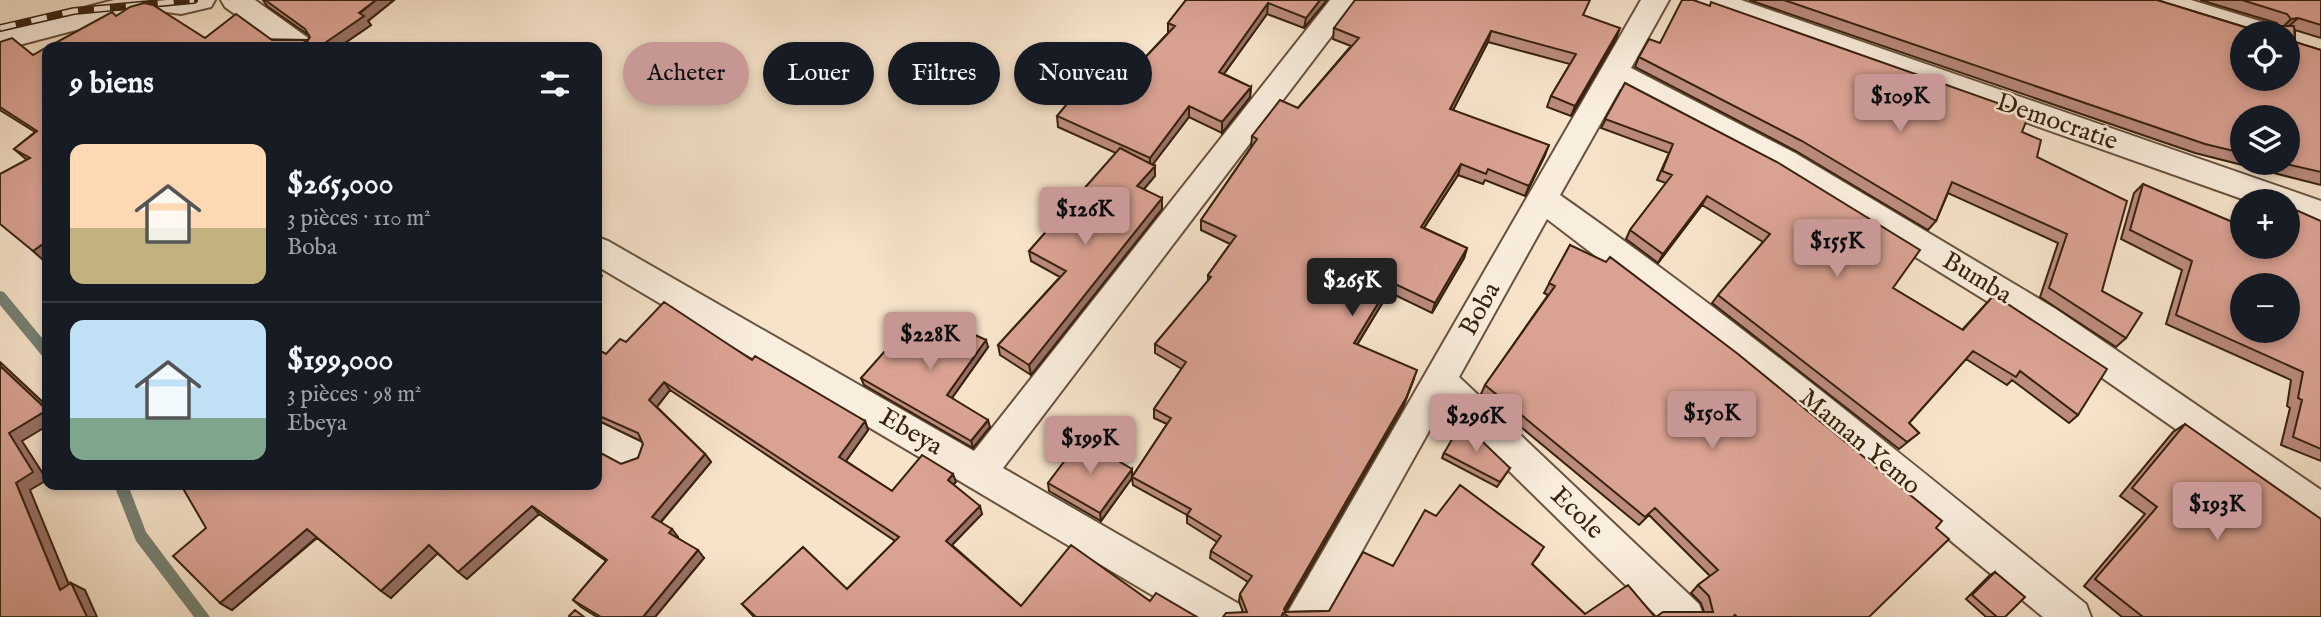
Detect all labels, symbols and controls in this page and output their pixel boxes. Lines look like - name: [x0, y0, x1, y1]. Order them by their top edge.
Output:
- map controls: [2230, 21, 2300, 343]
- button: locate: [2230, 21, 2300, 91]
- chip: Acheter: [623, 42, 749, 105]
- chip: Louer: [763, 42, 874, 105]
- chip: Filtres: [888, 42, 1000, 105]
- chip: Nouveau: [1014, 42, 1152, 105]
- text: 9 biens: [70, 65, 154, 103]
- icon: filters: [536, 65, 574, 103]
- pin: $109K: [1851, 74, 1949, 134]
- text: $109K: [1870, 82, 1930, 111]
- street label: Democratie: [1992, 86, 2122, 158]
- button: layers: [2230, 105, 2300, 175]
- text: $265,000: [287, 166, 393, 204]
- icon: home: [126, 172, 210, 256]
- pin: $126K: [1036, 188, 1134, 247]
- button: +: [2230, 189, 2300, 259]
- text: $126K: [1056, 195, 1114, 224]
- text: 3 pièces · 110 m²: [287, 204, 431, 233]
- pin: $155K: [1788, 219, 1886, 279]
- text: $155K: [1810, 227, 1864, 256]
- text: Boba: [287, 233, 337, 262]
- street label: Bumba: [1936, 244, 2019, 312]
- pin: $265K: [1303, 258, 1401, 318]
- text: $265K: [1323, 266, 1381, 295]
- button: −: [2230, 273, 2300, 343]
- street label: Boba: [1452, 276, 1508, 342]
- pin: $228K: [881, 312, 979, 372]
- text: $228K: [900, 320, 960, 349]
- text: $199,000: [287, 342, 393, 380]
- icon: home: [126, 348, 210, 432]
- text: 3 pièces · 98 m²: [287, 380, 422, 409]
- street label: Maman Yemo: [1792, 382, 1928, 502]
- pin: $150K: [1663, 392, 1761, 451]
- pin: $296K: [1427, 394, 1525, 454]
- text: $150K: [1683, 399, 1741, 428]
- street label: Ebeya: [873, 401, 949, 464]
- text: $296K: [1446, 402, 1506, 431]
- text: Ebeya: [287, 409, 347, 438]
- pin: $199K: [1041, 416, 1139, 476]
- text: $199K: [1061, 424, 1119, 453]
- street label: Ecole: [1543, 480, 1611, 546]
- pin: $193K: [2168, 482, 2266, 542]
- text: $193K: [2189, 490, 2245, 519]

